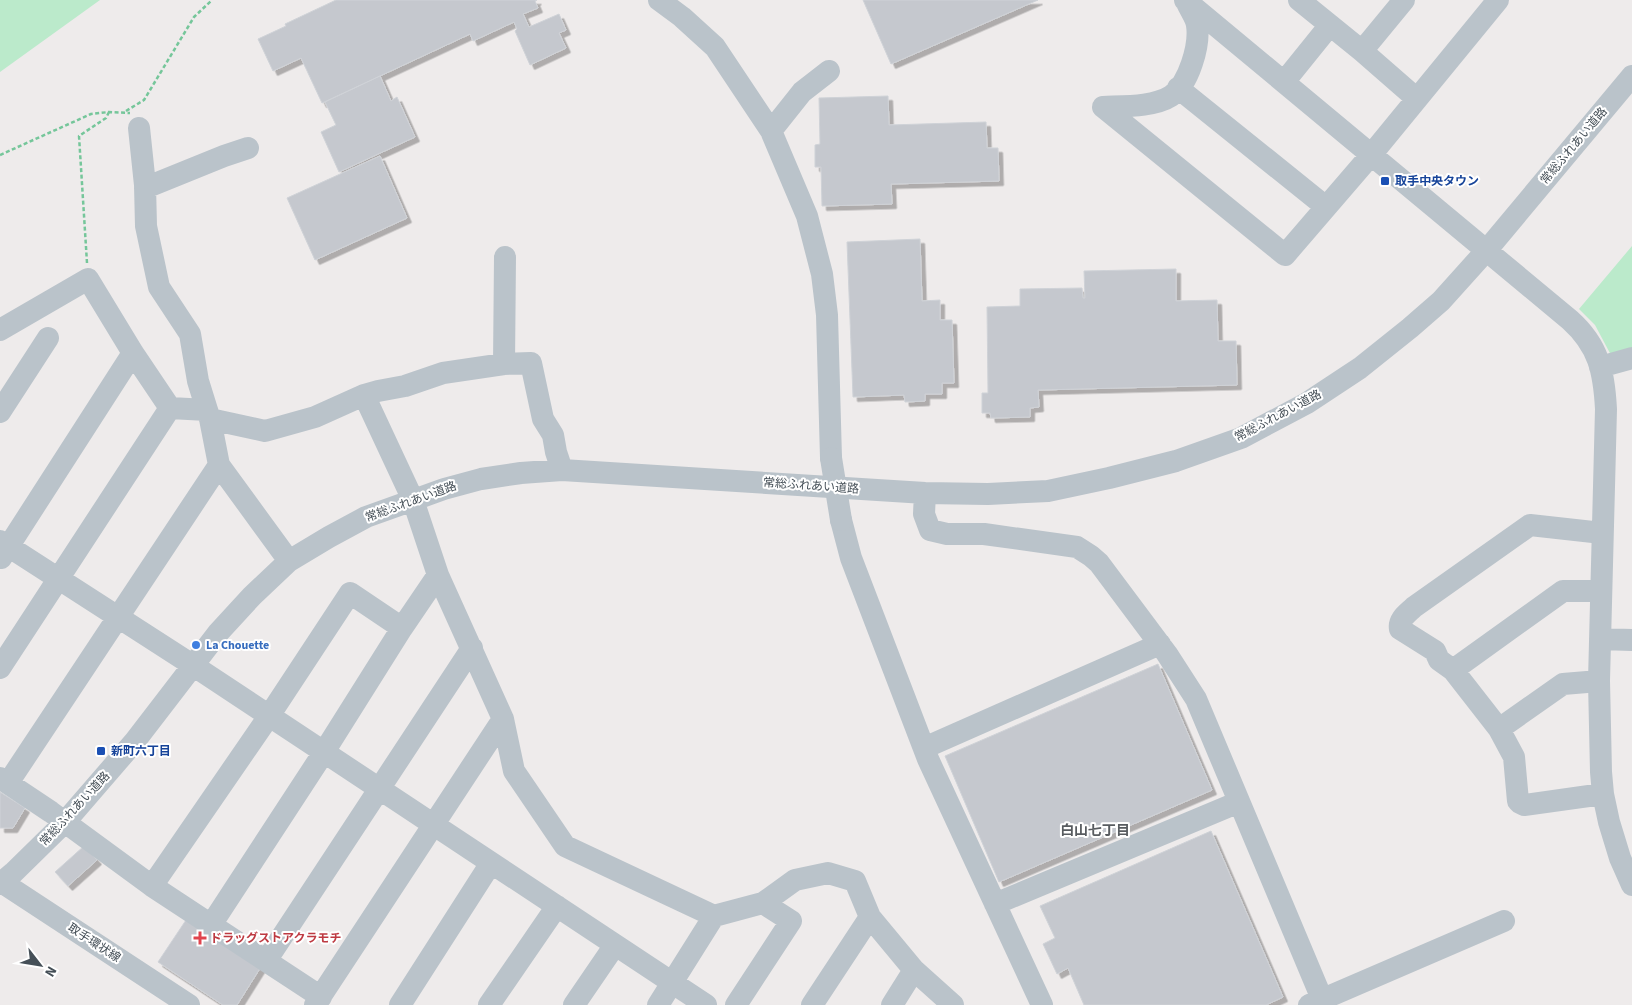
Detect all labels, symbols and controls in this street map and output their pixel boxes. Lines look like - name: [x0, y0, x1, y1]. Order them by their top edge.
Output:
- street label: 常総ふれあい道路: [1537, 104, 1611, 188]
- place label: 取手中央タウン: [1395, 173, 1479, 190]
- marker: 取手中央タウン: [1379, 175, 1391, 187]
- street label: 常総ふれあい道路: [1232, 386, 1324, 446]
- street label: 常総ふれあい道路: [763, 474, 859, 498]
- street label: 常総ふれあい道路: [363, 478, 459, 526]
- place label: La Chouette: [206, 637, 269, 654]
- marker: La Chouette: [190, 639, 202, 651]
- place label: 新町六丁目: [111, 743, 171, 760]
- marker: 新町六丁目: [95, 745, 107, 757]
- street label: 常総ふれあい道路: [36, 768, 114, 850]
- district label: 白山七丁目: [1060, 821, 1130, 841]
- street label: 取手環状線: [64, 920, 124, 966]
- place label: ドラッグストアクラモチ: [210, 930, 341, 947]
- marker: ドラッグストアクラモチ: [194, 932, 206, 944]
- north arrow: [15, 940, 65, 990]
- text: N: [39, 962, 61, 980]

